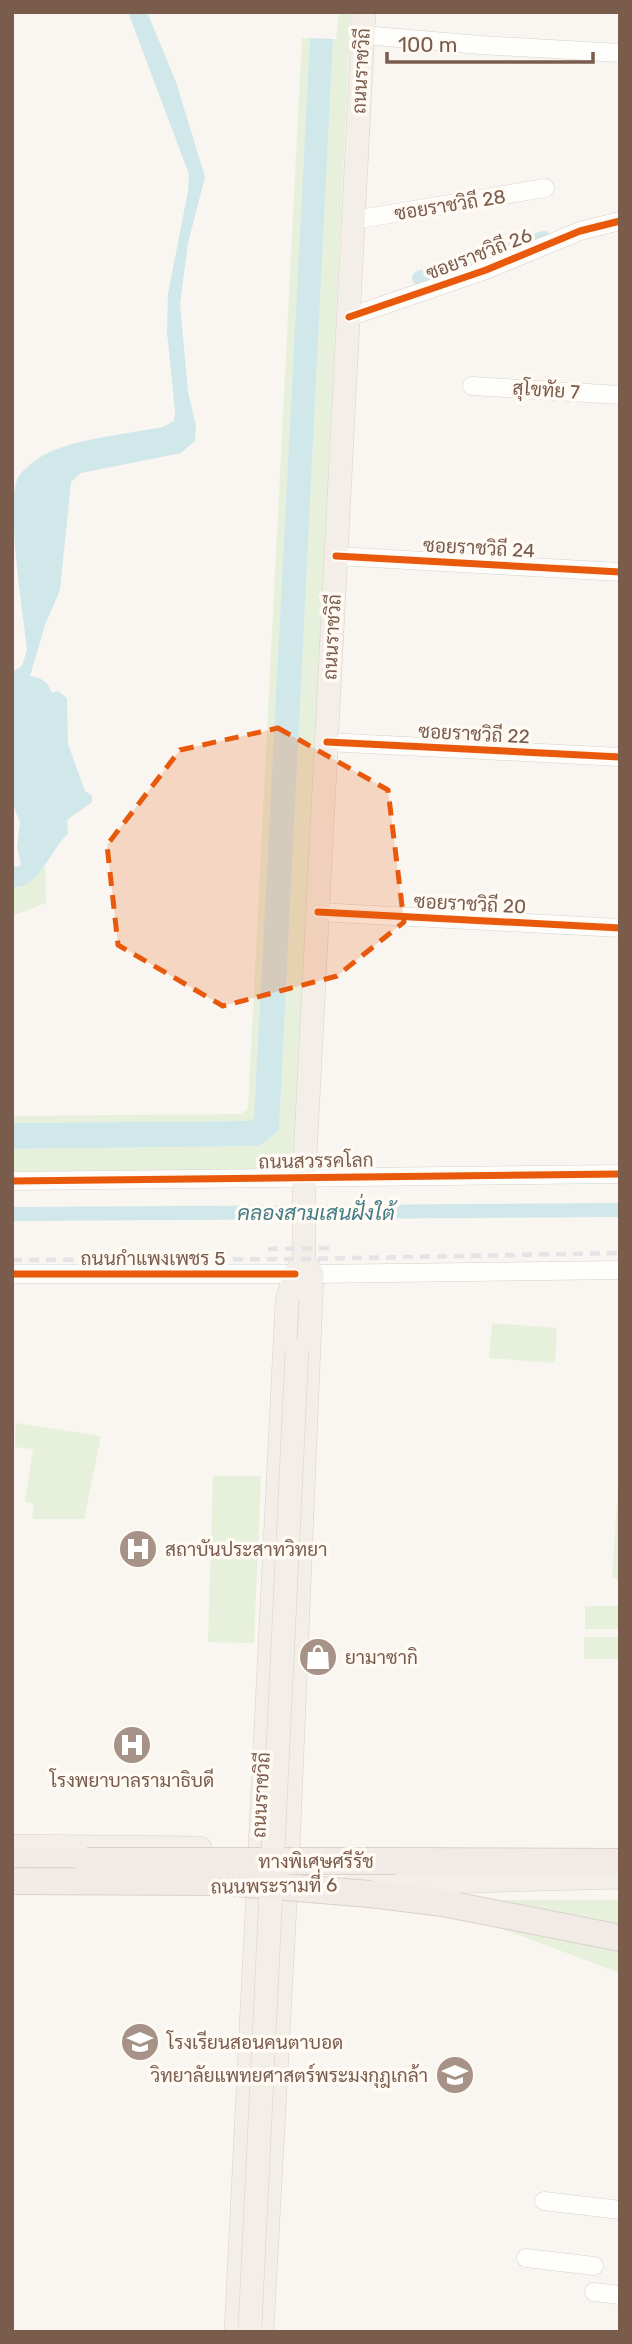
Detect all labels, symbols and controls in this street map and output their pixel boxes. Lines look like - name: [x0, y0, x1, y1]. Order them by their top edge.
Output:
- scale bar: [387, 21, 594, 65]
- street label: ถนนราชวิถี: [346, 27, 375, 115]
- text: 100 m: [398, 32, 457, 57]
- street label: ซอยราชวิถี 28: [393, 184, 507, 225]
- street label: ซอยราชวิถี 26: [422, 222, 535, 285]
- street label: สุโขทัย 7: [512, 375, 581, 405]
- street label: ซอยราชวิถี 24: [423, 533, 536, 562]
- street label: ถนนราชวิถี: [317, 593, 346, 681]
- street label: ซอยราชวิถี 22: [418, 719, 530, 748]
- street label: ซอยราชวิถี 20: [413, 889, 527, 918]
- street label: ถนนสวรรคโลก: [258, 1147, 374, 1174]
- water label: คลองสามเสนฝั่งใต้: [237, 1193, 399, 1225]
- street label: ถนนกำแพงเพชร 5: [81, 1247, 225, 1270]
- hospital icon: สถาบันประสาทวิทยา: [117, 1528, 159, 1570]
- place label: สถาบันประสาทวิทยา: [165, 1538, 327, 1561]
- shop icon: ยามาซากิ: [297, 1636, 339, 1678]
- place label: ยามาซากิ: [345, 1646, 418, 1669]
- hospital icon: โรงพยาบาลรามาธิบดี: [111, 1724, 153, 1766]
- street label: ถนนราชวิถี: [246, 1751, 275, 1839]
- place label: โรงพยาบาลรามาธิบดี: [49, 1768, 214, 1792]
- street label: ทางพิเศษศรีรัช: [258, 1849, 374, 1873]
- street label: ถนนพระรามที่ 6: [210, 1867, 338, 1899]
- school or university icon: โรงเรียนสอนคนตาบอด: [119, 2021, 161, 2063]
- place label: โรงเรียนสอนคนตาบอด: [166, 2030, 343, 2054]
- school or university icon: วิทยาลัยแพทยศาสตร์พระมงกุฎเกล้า: [434, 2054, 476, 2096]
- place label: วิทยาลัยแพทยศาสตร์พระมงกุฎเกล้า: [150, 2063, 428, 2088]

